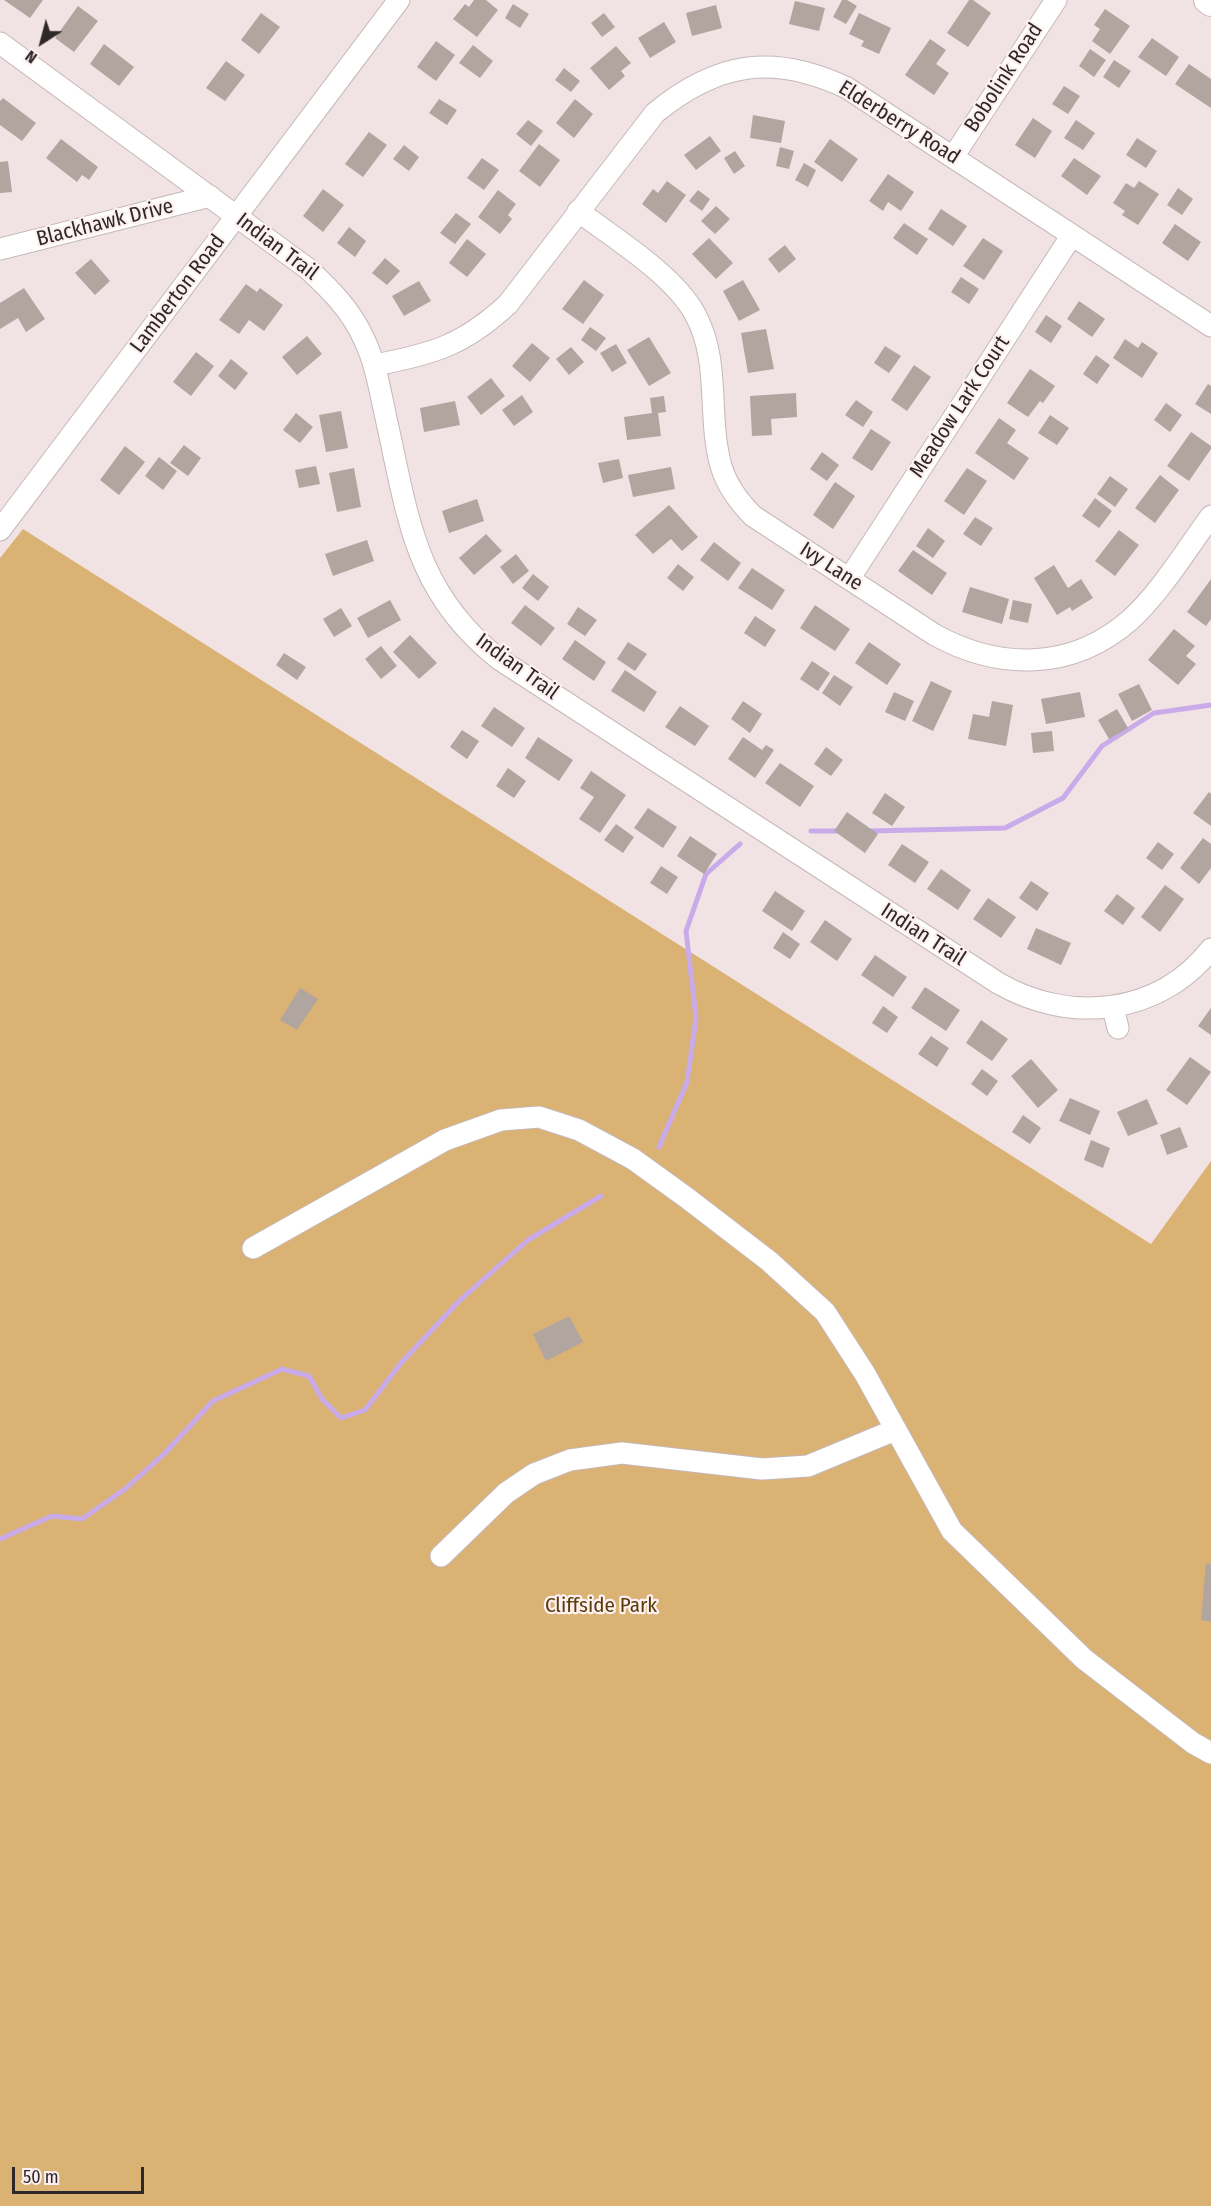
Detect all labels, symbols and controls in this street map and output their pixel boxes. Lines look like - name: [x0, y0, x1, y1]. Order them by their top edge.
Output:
- north arrow: [12, 12, 72, 72]
- street label: Bobolink Road: [959, 19, 1049, 137]
- text: N: [22, 46, 41, 67]
- street label: Elderberry Road: [834, 76, 964, 170]
- street label: Blackhawk Drive: [34, 194, 176, 252]
- street label: Indian Trail: [231, 208, 323, 286]
- street label: Lamberton Road: [125, 230, 231, 358]
- street label: Meadow Lark Court: [905, 331, 1015, 483]
- street label: Ivy Lane: [795, 537, 867, 597]
- street label: Indian Trail: [471, 629, 563, 705]
- street label: Indian Trail: [876, 898, 970, 972]
- park label: Cliffside Park: [545, 1593, 657, 1619]
- scale bar: [15, 2155, 147, 2193]
- text: 50 m: [23, 2166, 59, 2188]

